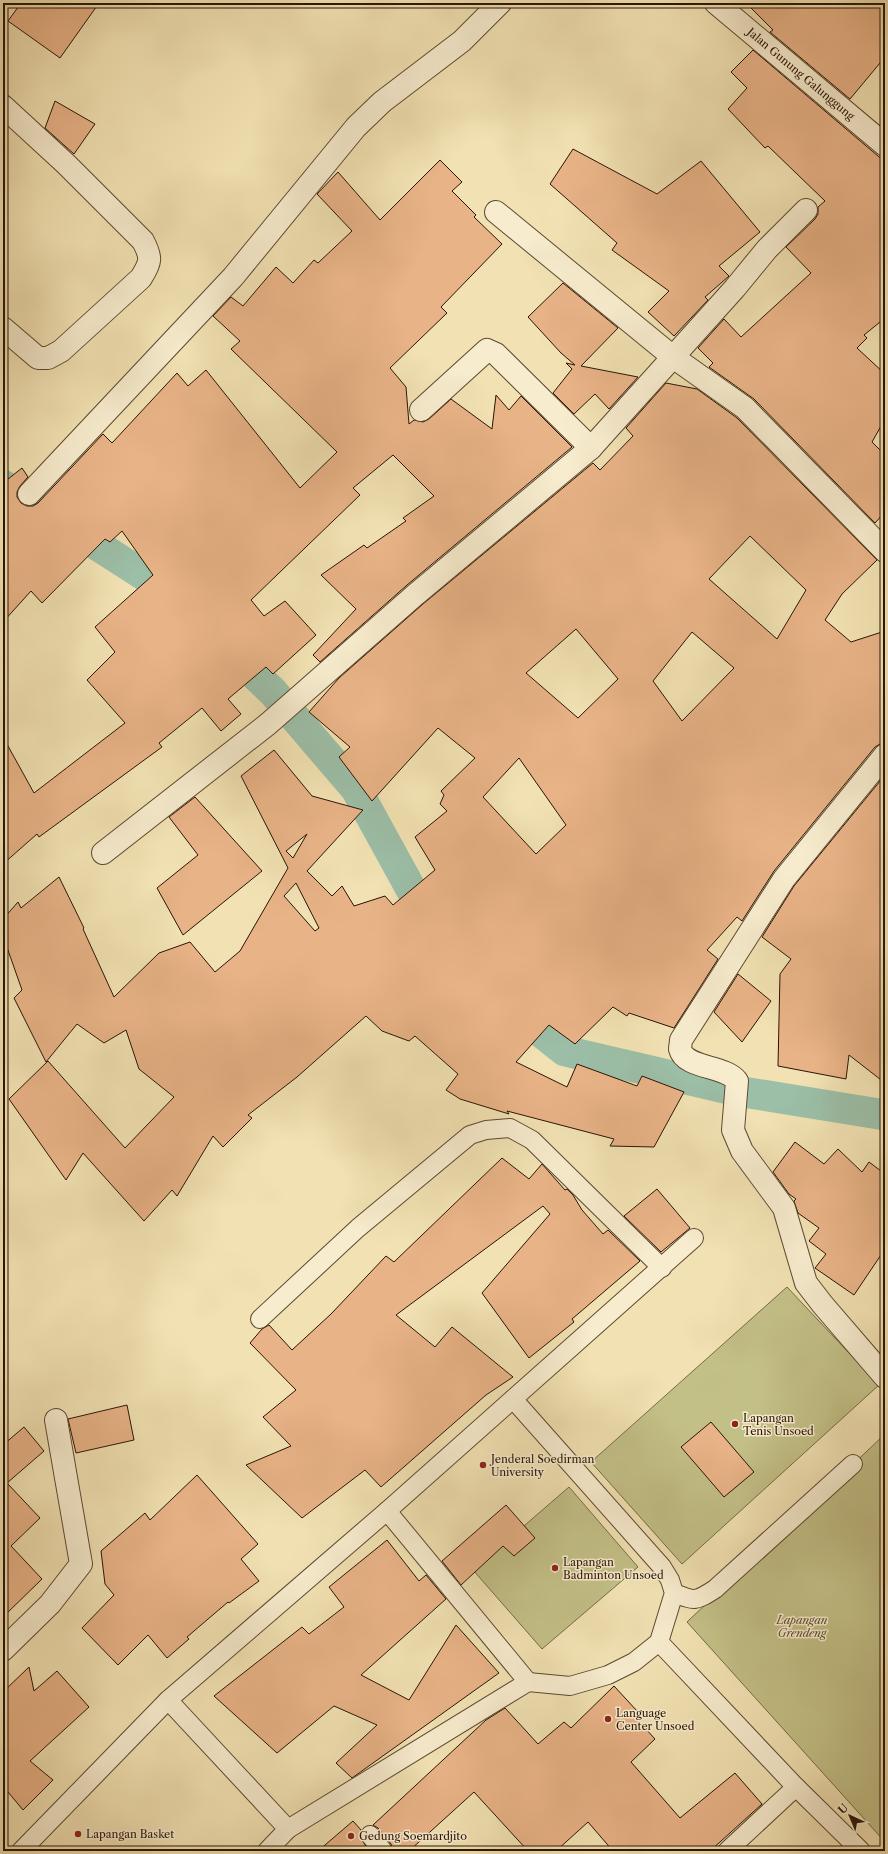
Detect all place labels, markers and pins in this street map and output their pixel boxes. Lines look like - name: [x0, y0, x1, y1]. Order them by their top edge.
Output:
- place label: Lapangan Tenis Unsoed: [743, 1411, 814, 1438]
- marker: Lapangan Tenis Unsoed: [730, 1419, 740, 1429]
- place label: Jenderal Soedirman University: [489, 1452, 594, 1479]
- marker: Jenderal Soedirman University: [478, 1460, 488, 1470]
- place label: Lapangan Badminton Unsoed: [563, 1555, 664, 1582]
- marker: Lapangan Badminton Unsoed: [550, 1563, 560, 1573]
- place label: Language Center Unsoed: [616, 1706, 695, 1733]
- marker: Language Center Unsoed: [603, 1714, 613, 1724]
- place label: Lapangan Basket: [86, 1827, 174, 1841]
- marker: Lapangan Basket: [73, 1829, 83, 1839]
- place label: Gedung Soemardjito: [359, 1829, 467, 1843]
- marker: Gedung Soemardjito: [346, 1831, 356, 1841]

